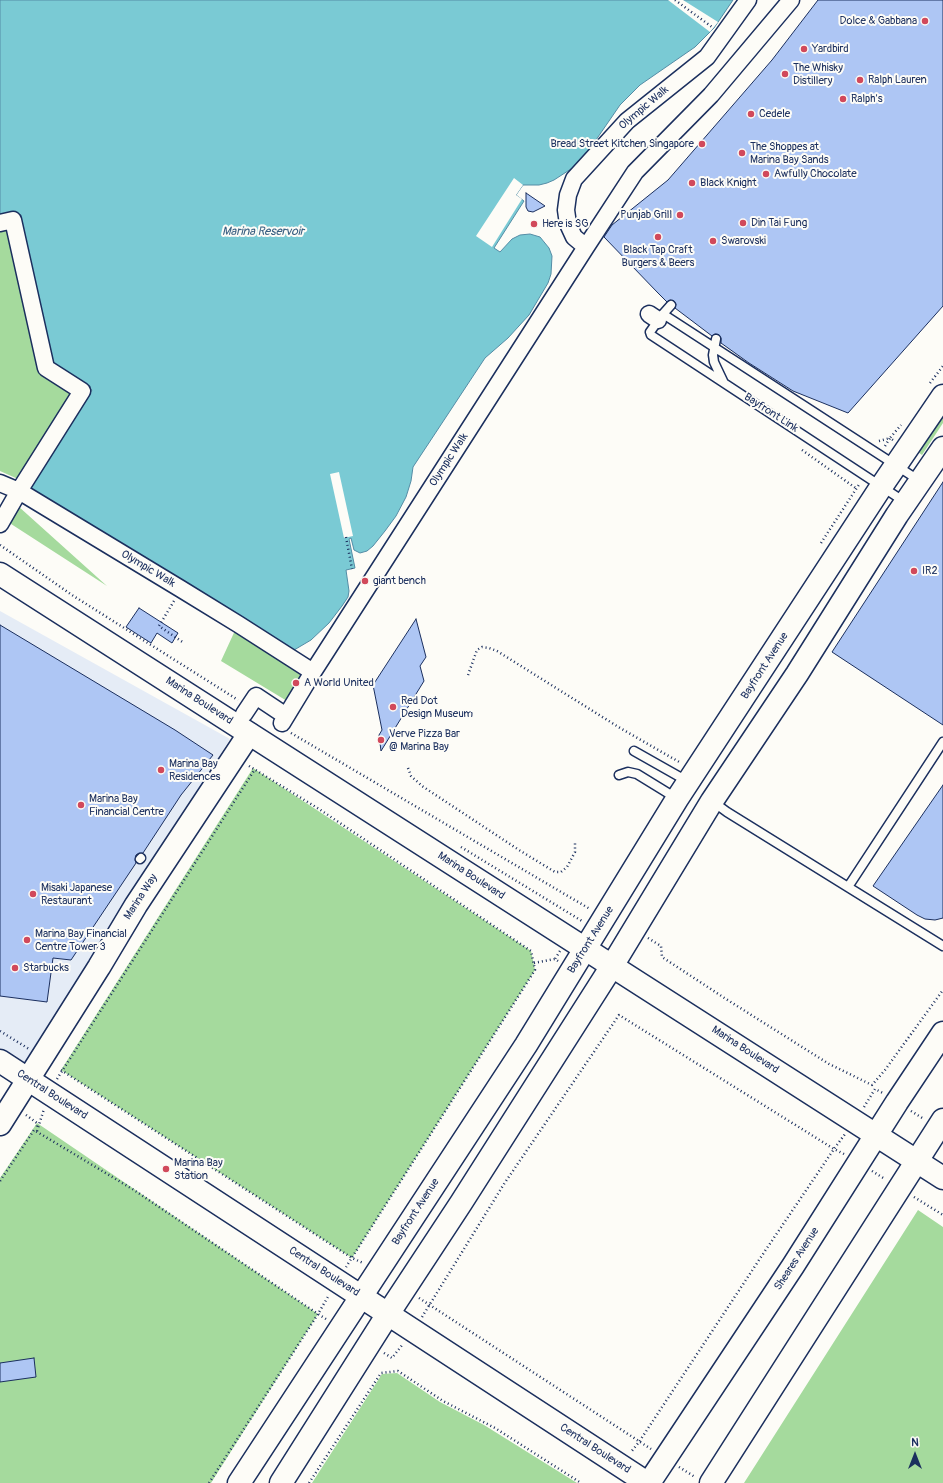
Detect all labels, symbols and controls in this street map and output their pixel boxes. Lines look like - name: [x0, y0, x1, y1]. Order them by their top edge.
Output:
- place label: Dolce & Gabbana: [840, 14, 917, 28]
- marker: Dolce & Gabbana: [920, 16, 930, 26]
- place label: Yardbird: [812, 42, 849, 56]
- marker: Yardbird: [799, 44, 809, 54]
- place label: The Whisky Distillery: [793, 61, 843, 87]
- marker: The Whisky Distillery: [780, 69, 790, 79]
- place label: Ralph Lauren: [868, 73, 927, 87]
- marker: Ralph Lauren: [855, 75, 865, 85]
- street label: Olympic Walk: [616, 83, 672, 133]
- place label: Ralph's: [851, 92, 883, 106]
- marker: Ralph's: [838, 94, 848, 104]
- place label: Cedele: [759, 107, 790, 121]
- marker: Cedele: [746, 109, 756, 119]
- place label: Bread Street Kitchen Singapore: [551, 137, 694, 151]
- marker: Bread Street Kitchen Singapore: [697, 139, 707, 149]
- place label: The Shoppes at Marina Bay Sands: [750, 140, 829, 166]
- marker: The Shoppes at Marina Bay Sands: [737, 148, 747, 158]
- place label: Awfully Chocolate: [774, 167, 857, 181]
- marker: Awfully Chocolate: [761, 169, 771, 179]
- place label: Black Knight: [700, 176, 757, 190]
- marker: Black Knight: [687, 178, 697, 188]
- place label: Punjab Grill: [620, 208, 672, 222]
- marker: Punjab Grill: [675, 210, 685, 220]
- place label: Din Tai Fung: [751, 216, 807, 230]
- place label: Here is SG: [542, 217, 588, 231]
- marker: Din Tai Fung: [738, 218, 748, 228]
- marker: Here is SG: [529, 219, 539, 229]
- water label: Marina Reservoir: [222, 225, 304, 239]
- marker: Black Tap Craft Burgers & Beers: [653, 232, 663, 242]
- place label: Swarovski: [721, 234, 766, 248]
- marker: Swarovski: [708, 236, 718, 246]
- place label: Black Tap Craft Burgers & Beers: [621, 243, 695, 269]
- street label: Bayfront Link: [741, 391, 801, 435]
- street label: Olympic Walk: [427, 431, 471, 489]
- street label: Olympic Walk: [118, 548, 178, 590]
- place label: IR2: [922, 564, 938, 578]
- marker: IR2: [909, 566, 919, 576]
- place label: giant bench: [373, 574, 426, 588]
- marker: giant bench: [360, 576, 370, 586]
- street label: Bayfront Avenue: [739, 630, 791, 702]
- street label: Marina Boulevard: [163, 674, 235, 728]
- place label: A World United: [304, 676, 374, 690]
- marker: A World United: [291, 678, 301, 688]
- place label: Red Dot Design Museum: [401, 694, 473, 720]
- marker: Red Dot Design Museum: [388, 702, 398, 712]
- place label: Verve Pizza Bar @ Marina Bay: [389, 727, 460, 753]
- marker: Verve Pizza Bar @ Marina Bay: [376, 735, 386, 745]
- place label: Marina Bay Residences: [169, 757, 221, 783]
- marker: Marina Bay Residences: [156, 765, 166, 775]
- place label: Marina Bay Financial Centre: [89, 792, 164, 818]
- marker: Marina Bay Financial Centre: [76, 800, 86, 810]
- street label: Marina Boulevard: [435, 849, 507, 903]
- street label: Marina Way: [121, 872, 161, 922]
- place label: Misaki Japanese Restaurant: [41, 881, 112, 907]
- marker: Misaki Japanese Restaurant: [28, 889, 38, 899]
- street label: Bayfront Avenue: [565, 904, 617, 976]
- place label: Marina Bay Financial Centre Tower 3: [35, 927, 127, 953]
- marker: Marina Bay Financial Centre Tower 3: [22, 935, 32, 945]
- place label: Starbucks: [23, 961, 69, 975]
- marker: Starbucks: [10, 963, 20, 973]
- street label: Marina Boulevard: [709, 1023, 781, 1077]
- street label: Central Boulevard: [14, 1067, 90, 1123]
- place label: Marina Bay Station: [174, 1156, 223, 1182]
- marker: Marina Bay Station: [161, 1164, 171, 1174]
- street label: Bayfront Avenue: [390, 1176, 442, 1248]
- street label: Sheares Avenue: [772, 1225, 822, 1293]
- street label: Central Boulevard: [286, 1244, 362, 1300]
- street label: Central Boulevard: [557, 1421, 633, 1477]
- north arrow: [895, 1435, 935, 1475]
- text: N: [911, 1436, 919, 1449]

